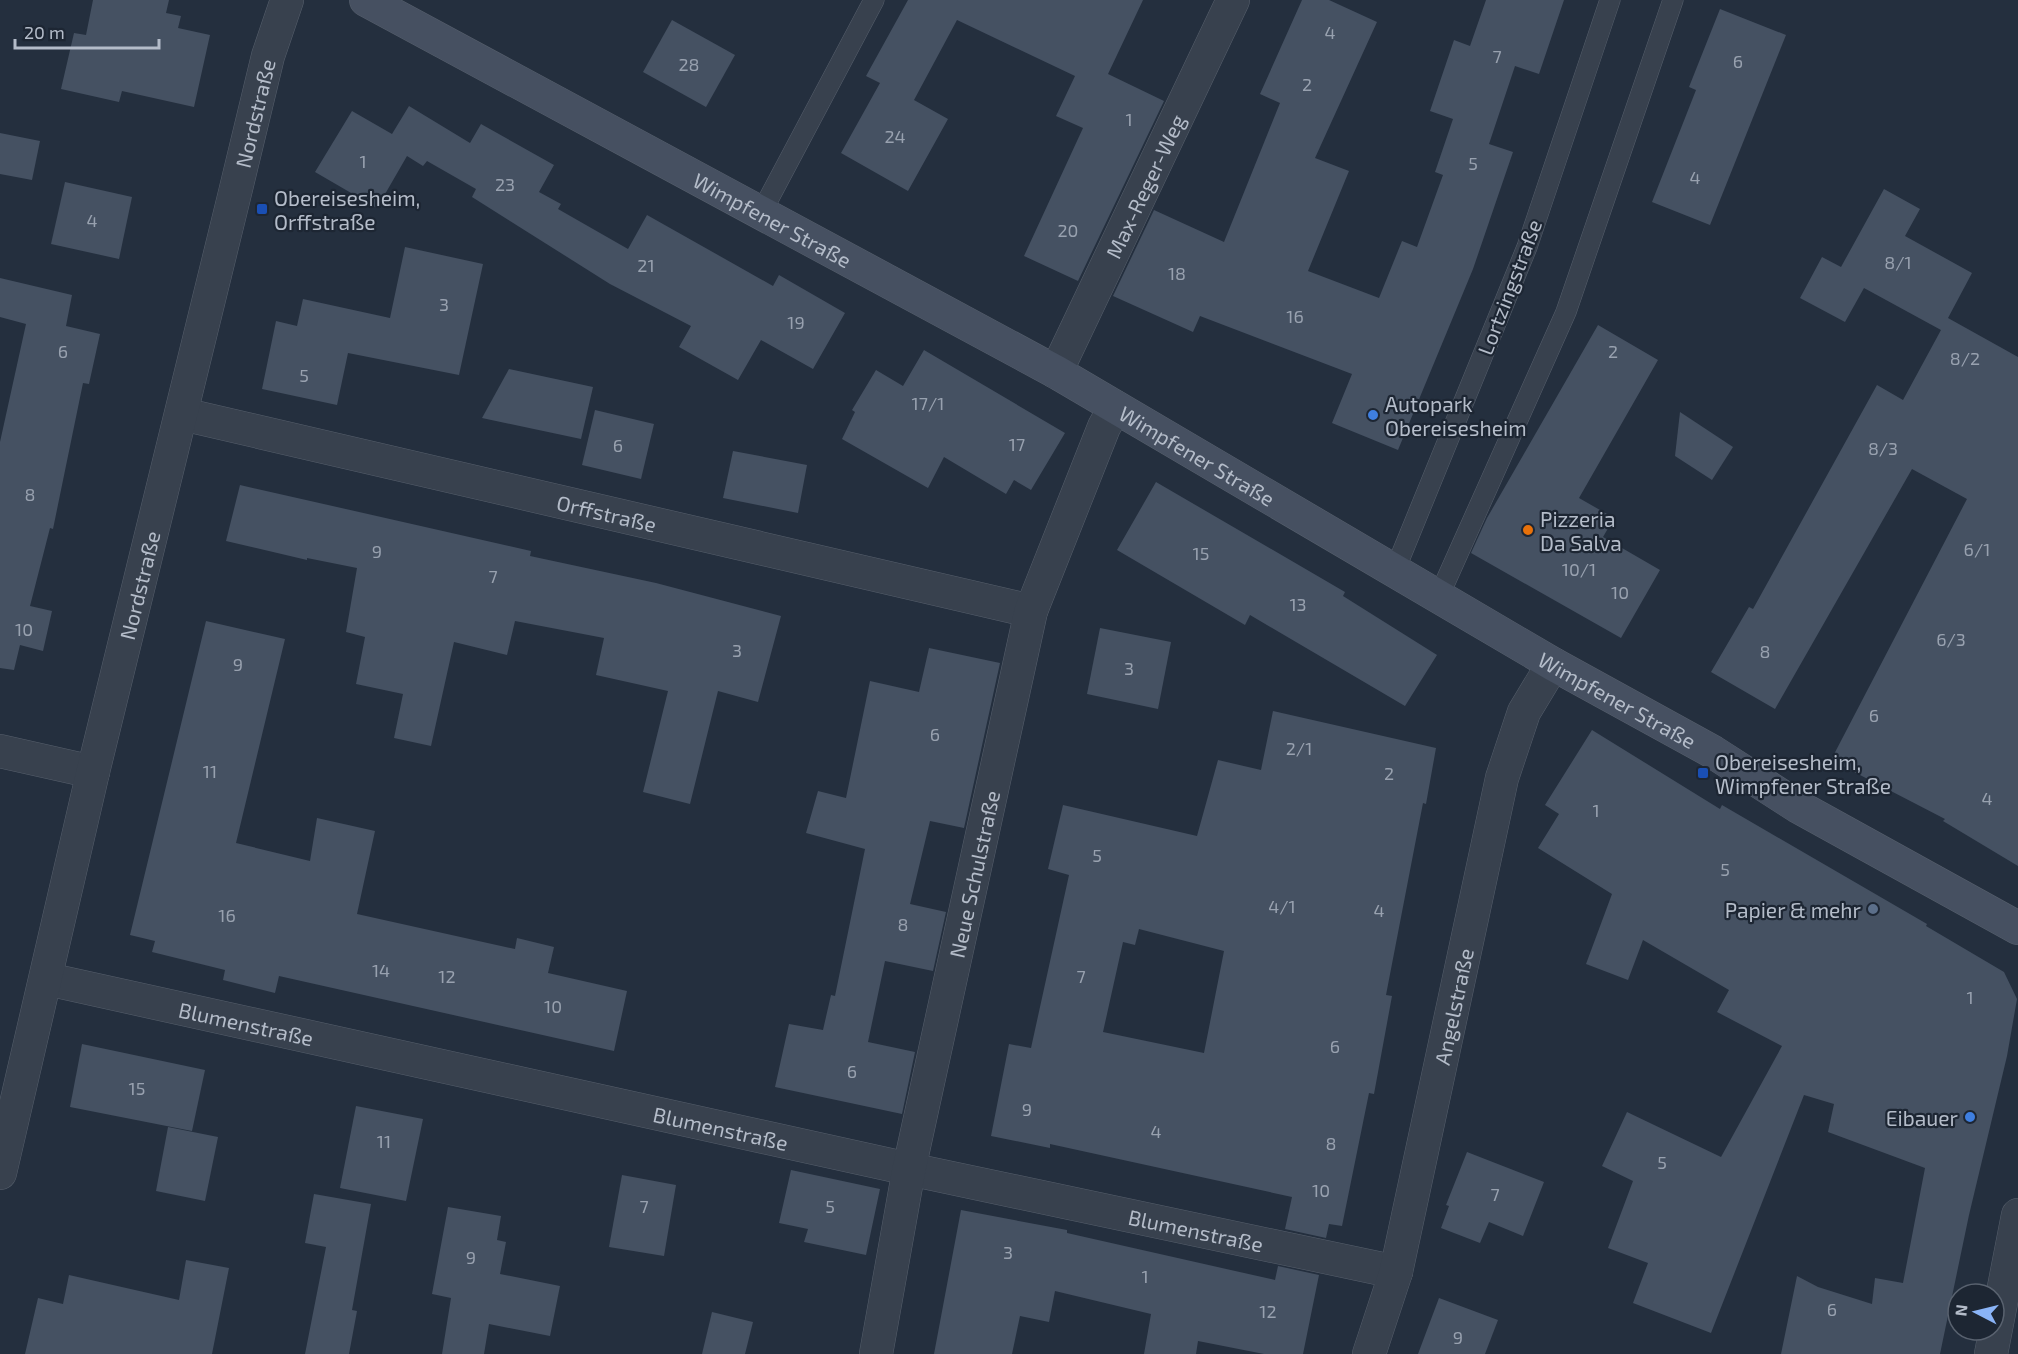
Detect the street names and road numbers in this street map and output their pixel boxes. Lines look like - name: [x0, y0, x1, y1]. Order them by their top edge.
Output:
- street label: Nordstraße: [229, 56, 279, 170]
- street label: Max-Reger-Weg: [1100, 110, 1190, 262]
- street label: Wimpfener Straße: [689, 166, 856, 272]
- street label: Lortzingstraße: [1472, 216, 1546, 358]
- street label: Wimpfener Straße: [1115, 400, 1280, 511]
- street label: Orffstraße: [554, 489, 659, 536]
- street label: Nordstraße: [113, 528, 164, 642]
- street label: Wimpfener Straße: [1534, 646, 1701, 753]
- street label: Neue Schulstraße: [943, 788, 1004, 960]
- street label: Angelstraße: [1428, 946, 1478, 1067]
- street label: Blumenstraße: [177, 996, 316, 1050]
- street label: Blumenstraße: [651, 1101, 791, 1155]
- street label: Blumenstraße: [1126, 1203, 1266, 1256]

